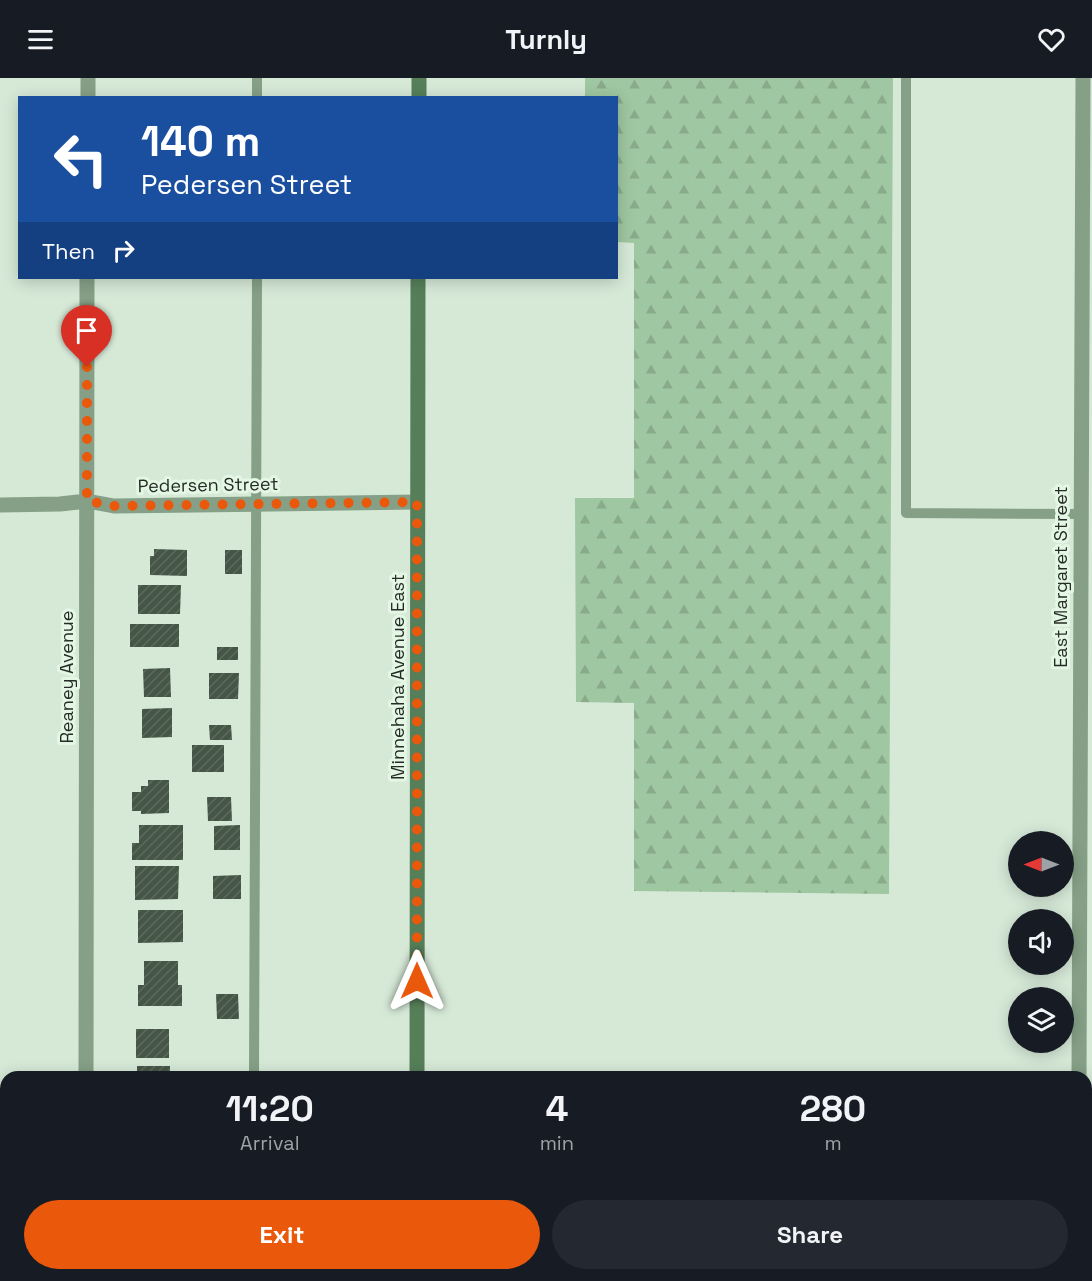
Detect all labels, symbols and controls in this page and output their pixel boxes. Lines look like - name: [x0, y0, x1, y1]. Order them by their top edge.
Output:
- text: Turnly: [505, 22, 587, 57]
- icon: menu: [24, 23, 57, 56]
- icon: heart: [1035, 23, 1068, 56]
- text: 140 m: [141, 115, 260, 168]
- icon: left: [42, 120, 120, 198]
- text: Pedersen Street: [141, 167, 352, 202]
- icon: right: [107, 234, 140, 267]
- text: Then: [42, 237, 95, 265]
- pin: [61, 305, 112, 367]
- icon: arrive: [70, 314, 103, 347]
- street label: Pedersen Street: [137, 472, 279, 497]
- street label: East Margaret Street: [1049, 486, 1072, 668]
- street label: Minnehaha Avenue East: [386, 574, 409, 780]
- street label: Reaney Avenue: [55, 610, 78, 744]
- north arrow: [1008, 831, 1074, 897]
- map controls: [1008, 831, 1074, 1053]
- button: sound: [1008, 909, 1074, 975]
- position arrow: [385, 949, 449, 1013]
- button: layers: [1008, 987, 1074, 1053]
- text: 11:20: [226, 1086, 314, 1132]
- text: 4: [545, 1086, 568, 1132]
- text: 280: [800, 1086, 866, 1132]
- text: Arrival: [240, 1130, 300, 1156]
- text: min: [540, 1130, 574, 1156]
- text: m: [824, 1130, 842, 1156]
- button: Exit: [24, 1200, 540, 1269]
- button: Share: [552, 1200, 1068, 1269]

